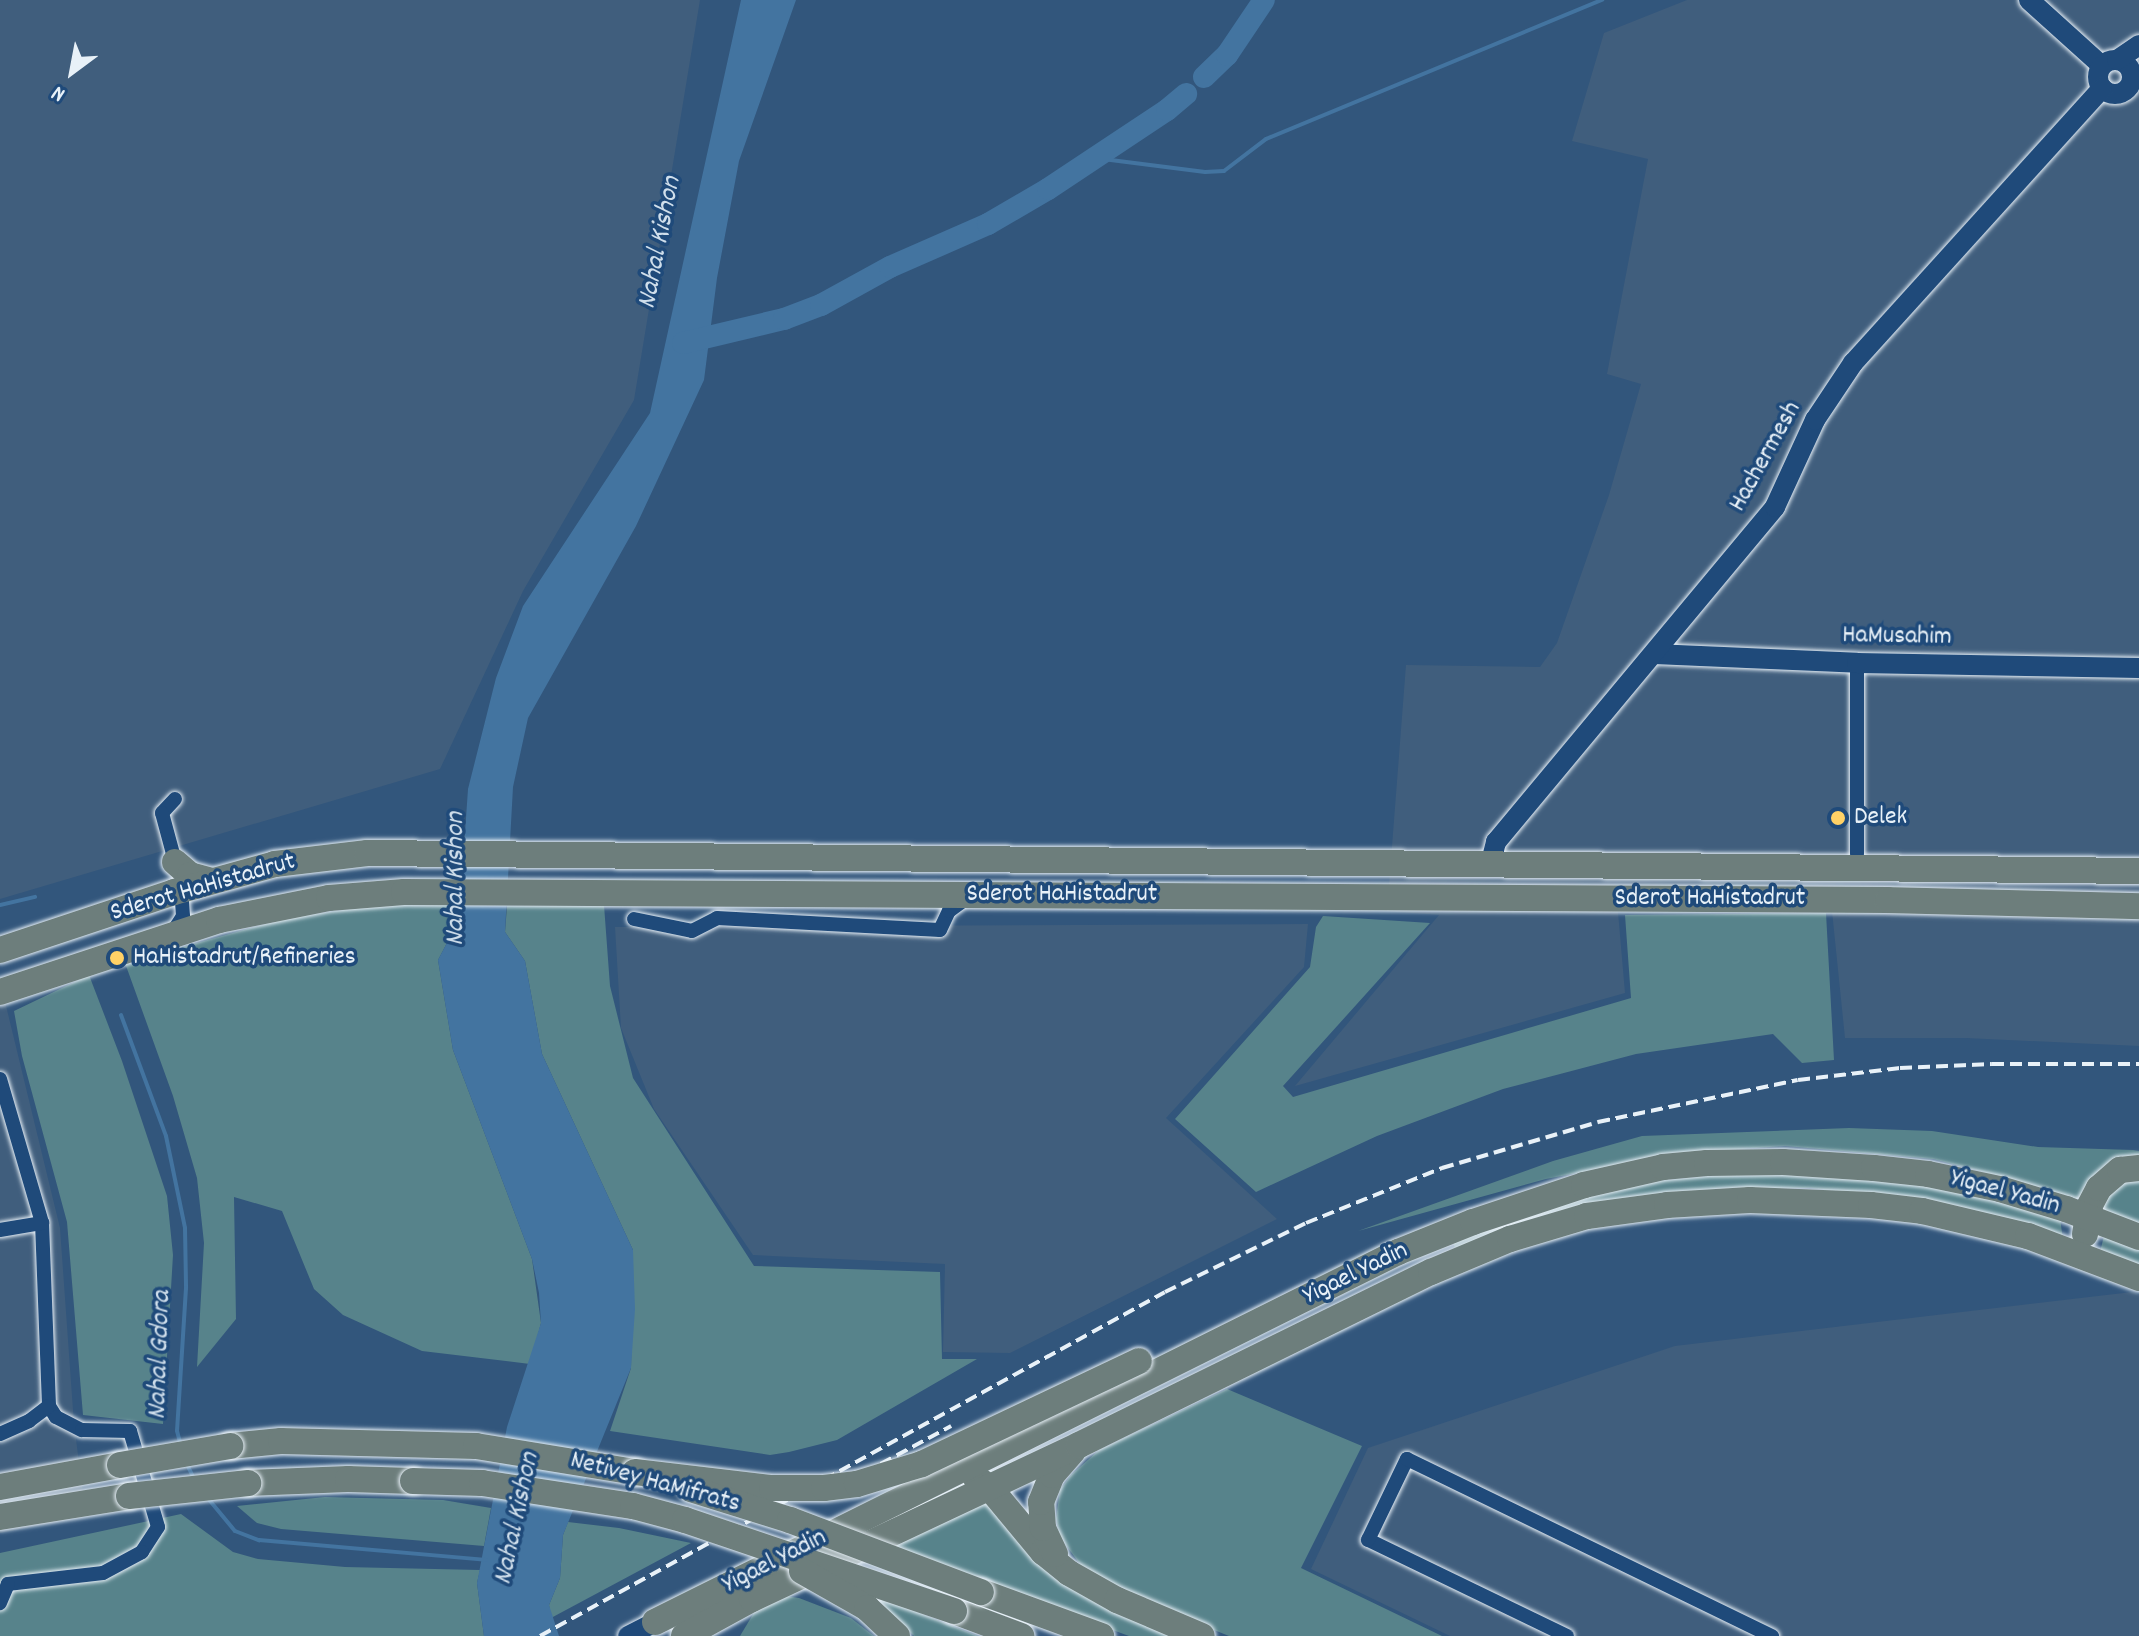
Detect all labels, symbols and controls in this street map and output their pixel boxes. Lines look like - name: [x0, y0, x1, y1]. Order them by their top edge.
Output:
- north arrow: [32, 32, 112, 112]
- text: N: [46, 77, 72, 109]
- water label: Nahal Kishon: [632, 174, 690, 312]
- street label: Hachermesh: [1723, 396, 1809, 518]
- street label: HaMusahim: [1842, 620, 1952, 654]
- place label: Delek: [1854, 802, 1907, 834]
- marker: Delek: [1829, 809, 1847, 827]
- water label: Nahal Kishon: [440, 812, 474, 946]
- street label: Sderot HaHistadrut: [107, 847, 299, 929]
- street label: Sderot HaHistadrut: [967, 879, 1157, 911]
- street label: Sderot HaHistadrut: [1615, 883, 1805, 915]
- place label: HaHistadrut/Refineries: [133, 942, 356, 974]
- marker: HaHistadrut/Refineries: [108, 949, 126, 967]
- street label: Yigael Yadin: [1947, 1163, 2063, 1223]
- street label: Yigael Yadin: [1299, 1235, 1413, 1313]
- water label: Nahal Gdora: [142, 1290, 180, 1420]
- street label: Netivey HaMifrats: [567, 1445, 743, 1521]
- water label: Nahal Kishon: [488, 1450, 548, 1588]
- street label: Yigael Yadin: [718, 1523, 832, 1601]

